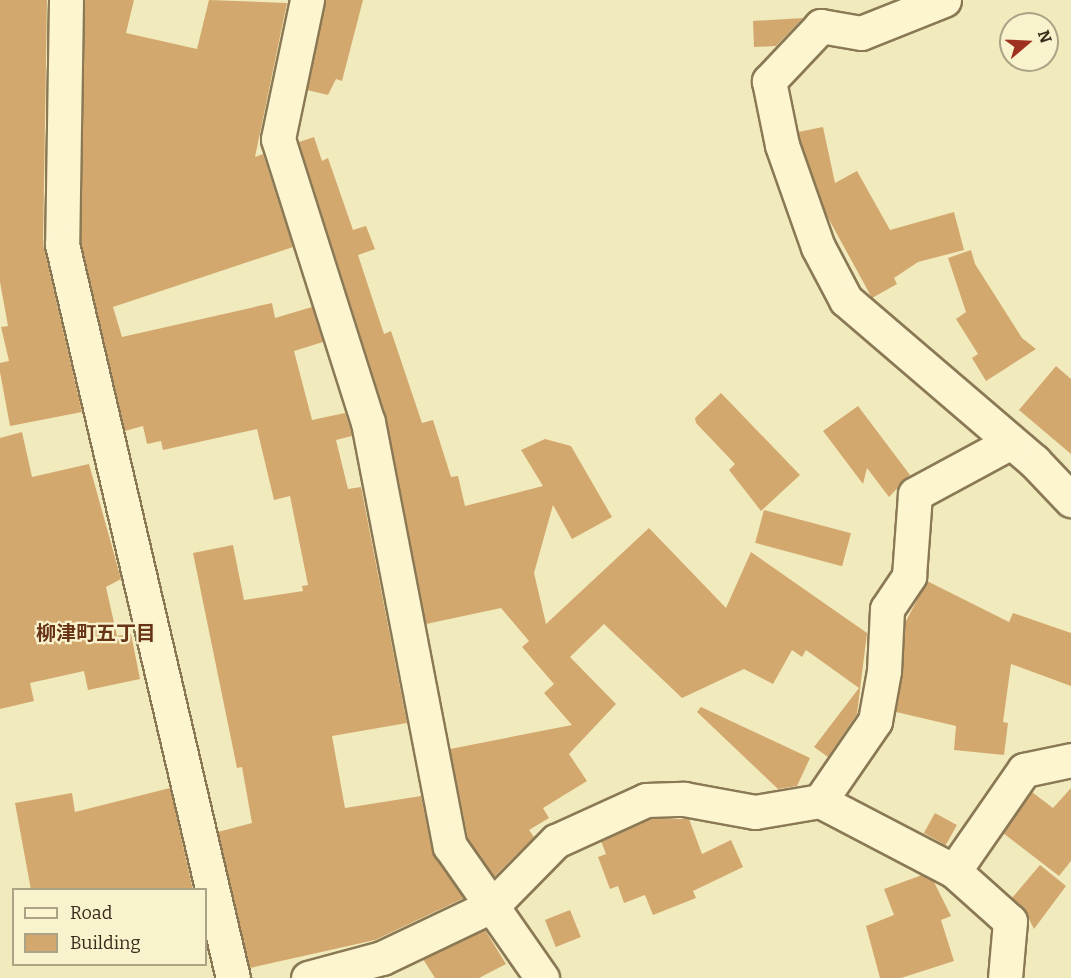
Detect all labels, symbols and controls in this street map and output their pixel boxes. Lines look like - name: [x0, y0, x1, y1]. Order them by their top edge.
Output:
- north arrow: [999, 12, 1059, 72]
- text: N: [1034, 28, 1056, 46]
- district label: 柳津町五丁目: [36, 621, 156, 645]
- legend: [12, 888, 207, 966]
- text: Road: [70, 902, 112, 924]
- text: Building: [70, 932, 141, 954]

